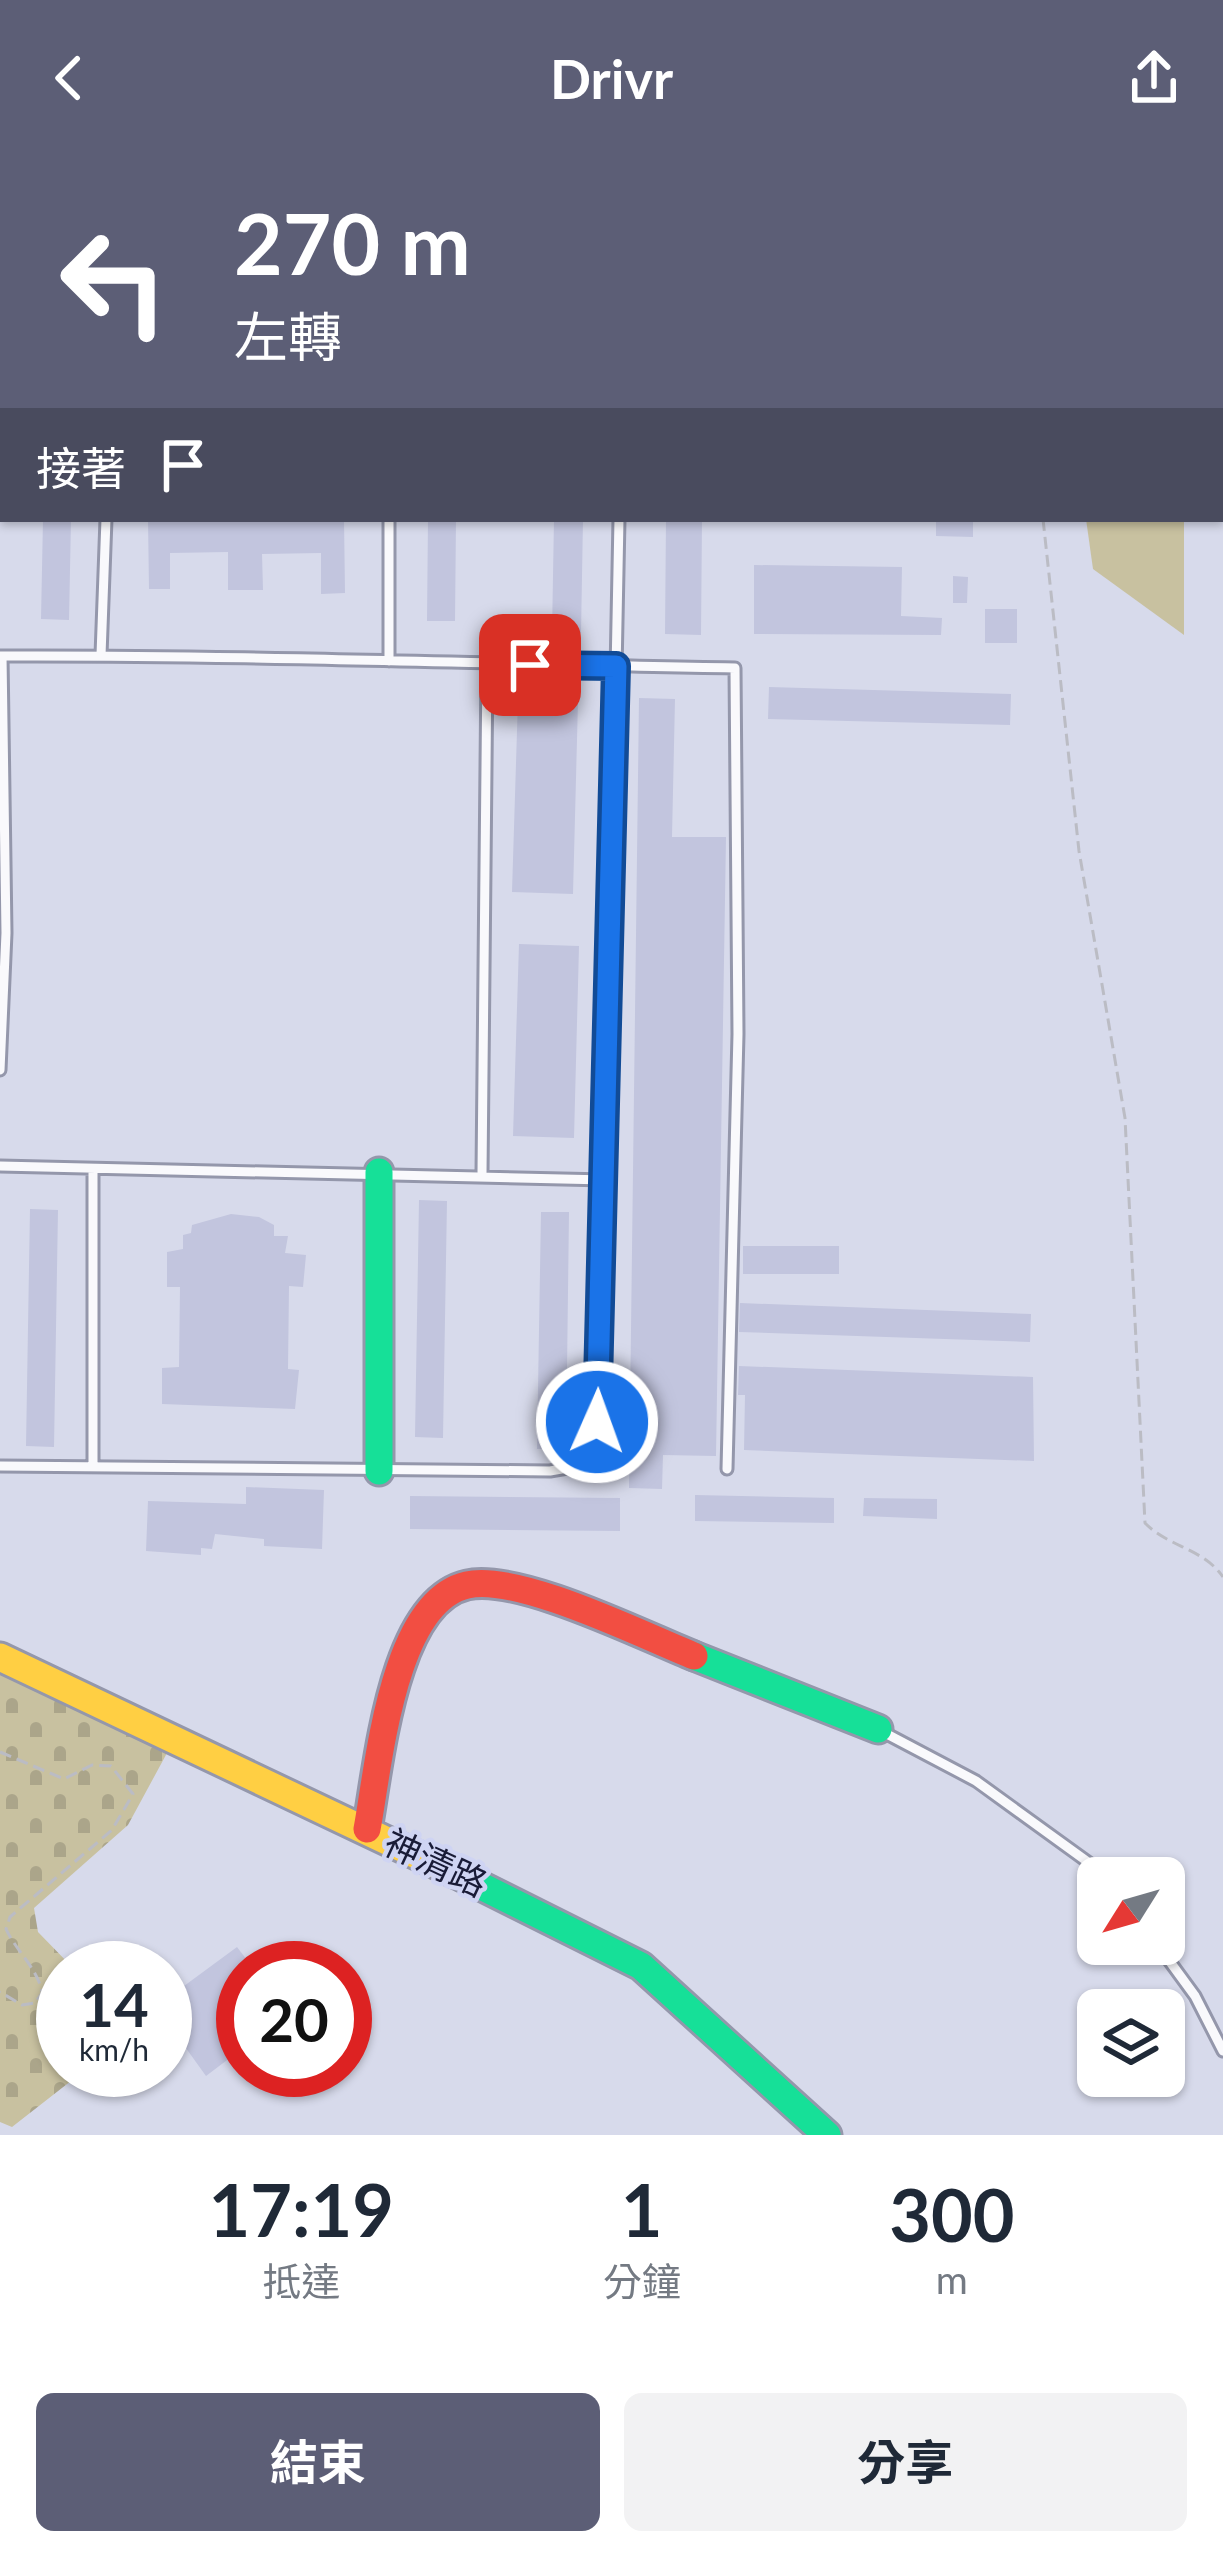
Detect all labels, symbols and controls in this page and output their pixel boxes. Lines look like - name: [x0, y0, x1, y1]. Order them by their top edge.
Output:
- icon: back: [36, 45, 102, 111]
- icon: share: [1121, 45, 1187, 111]
- text: Drivr: [550, 46, 673, 111]
- text: 270 m: [234, 192, 471, 293]
- icon: left: [36, 204, 192, 360]
- text: 左轉: [234, 304, 342, 369]
- icon: arrive: [150, 432, 216, 498]
- text: 接著: [36, 441, 126, 495]
- pin: [479, 614, 581, 716]
- icon: arrive: [497, 632, 563, 698]
- position arrow: [534, 1359, 660, 1485]
- street label: 神清路: [378, 1819, 494, 1905]
- north arrow: [1077, 1857, 1185, 1965]
- map controls: [1077, 1857, 1185, 2097]
- speed limit sign: 20: [216, 1941, 372, 2097]
- text: 14: [79, 1968, 149, 2040]
- button: layers: [1077, 1989, 1185, 2097]
- text: km/h: [79, 2031, 149, 2067]
- text: 17:19: [209, 2166, 394, 2252]
- text: 1: [621, 2166, 663, 2252]
- text: 300: [889, 2171, 1014, 2257]
- text: m: [936, 2256, 968, 2302]
- text: 抵達: [262, 2258, 340, 2304]
- text: 分鐘: [603, 2258, 681, 2304]
- button: 結束: [36, 2393, 600, 2531]
- button: 分享: [624, 2393, 1187, 2531]

